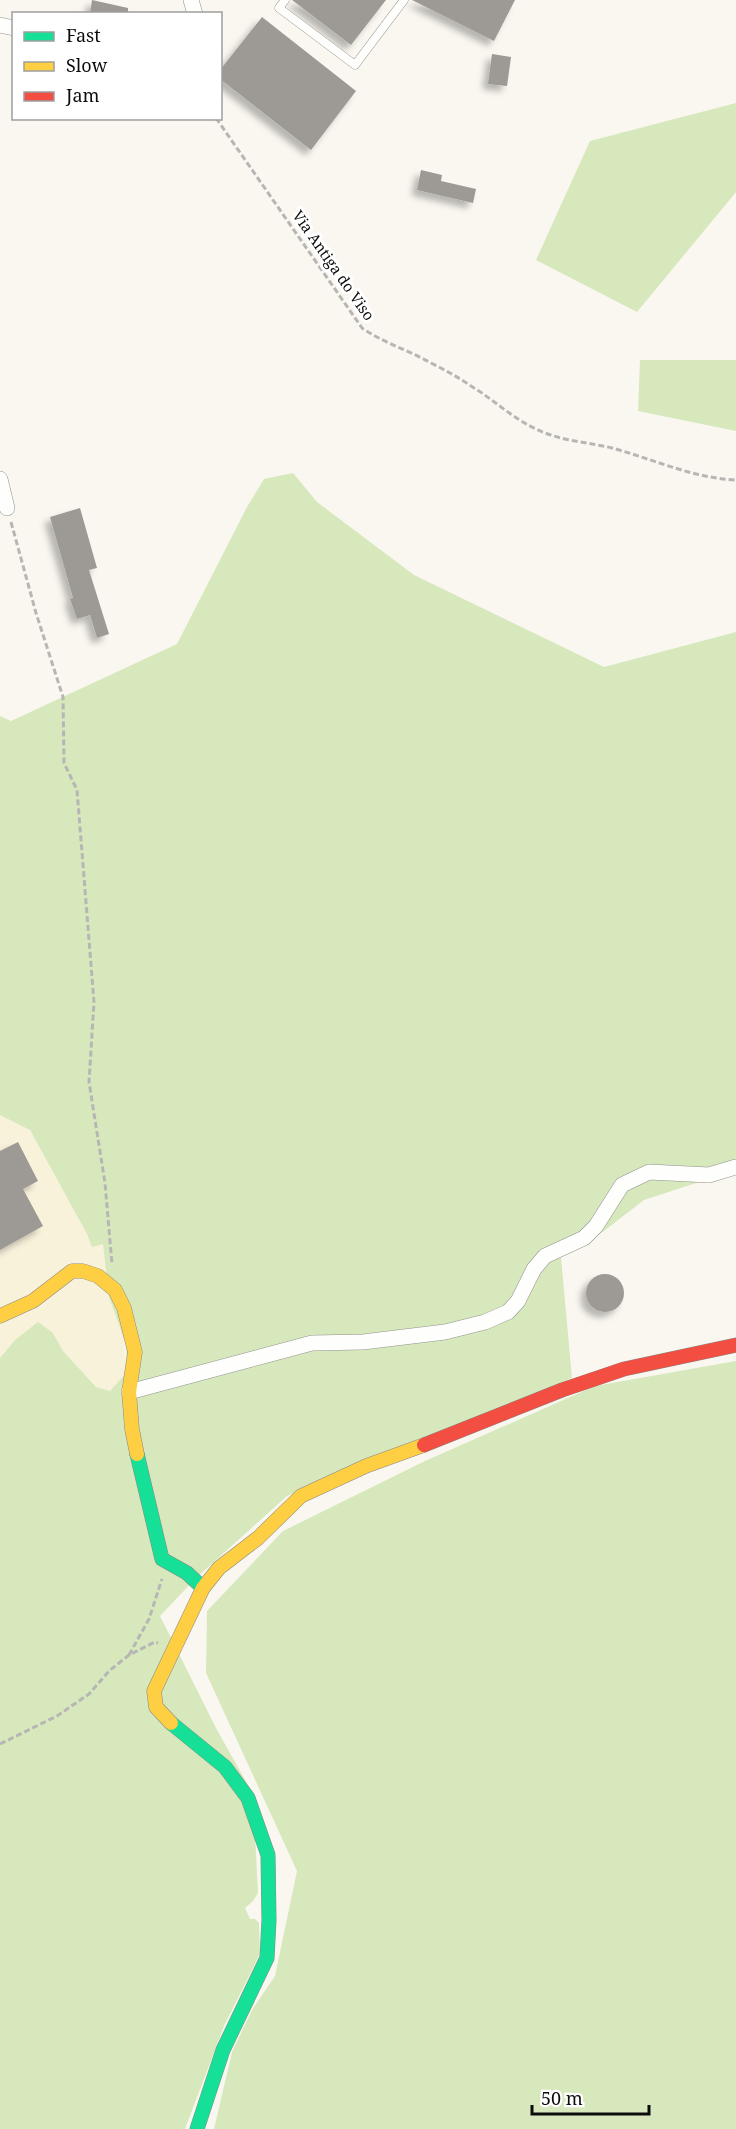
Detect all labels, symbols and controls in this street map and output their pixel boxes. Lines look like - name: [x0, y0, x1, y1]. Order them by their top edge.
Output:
- legend: [12, 12, 222, 120]
- text: Fast: [66, 23, 101, 47]
- text: Slow: [66, 53, 108, 77]
- text: Jam: [65, 83, 100, 107]
- street label: Via Antiga do Viso: [288, 206, 380, 324]
- scale bar: [532, 2078, 649, 2116]
- text: 50 m: [541, 2086, 583, 2110]

